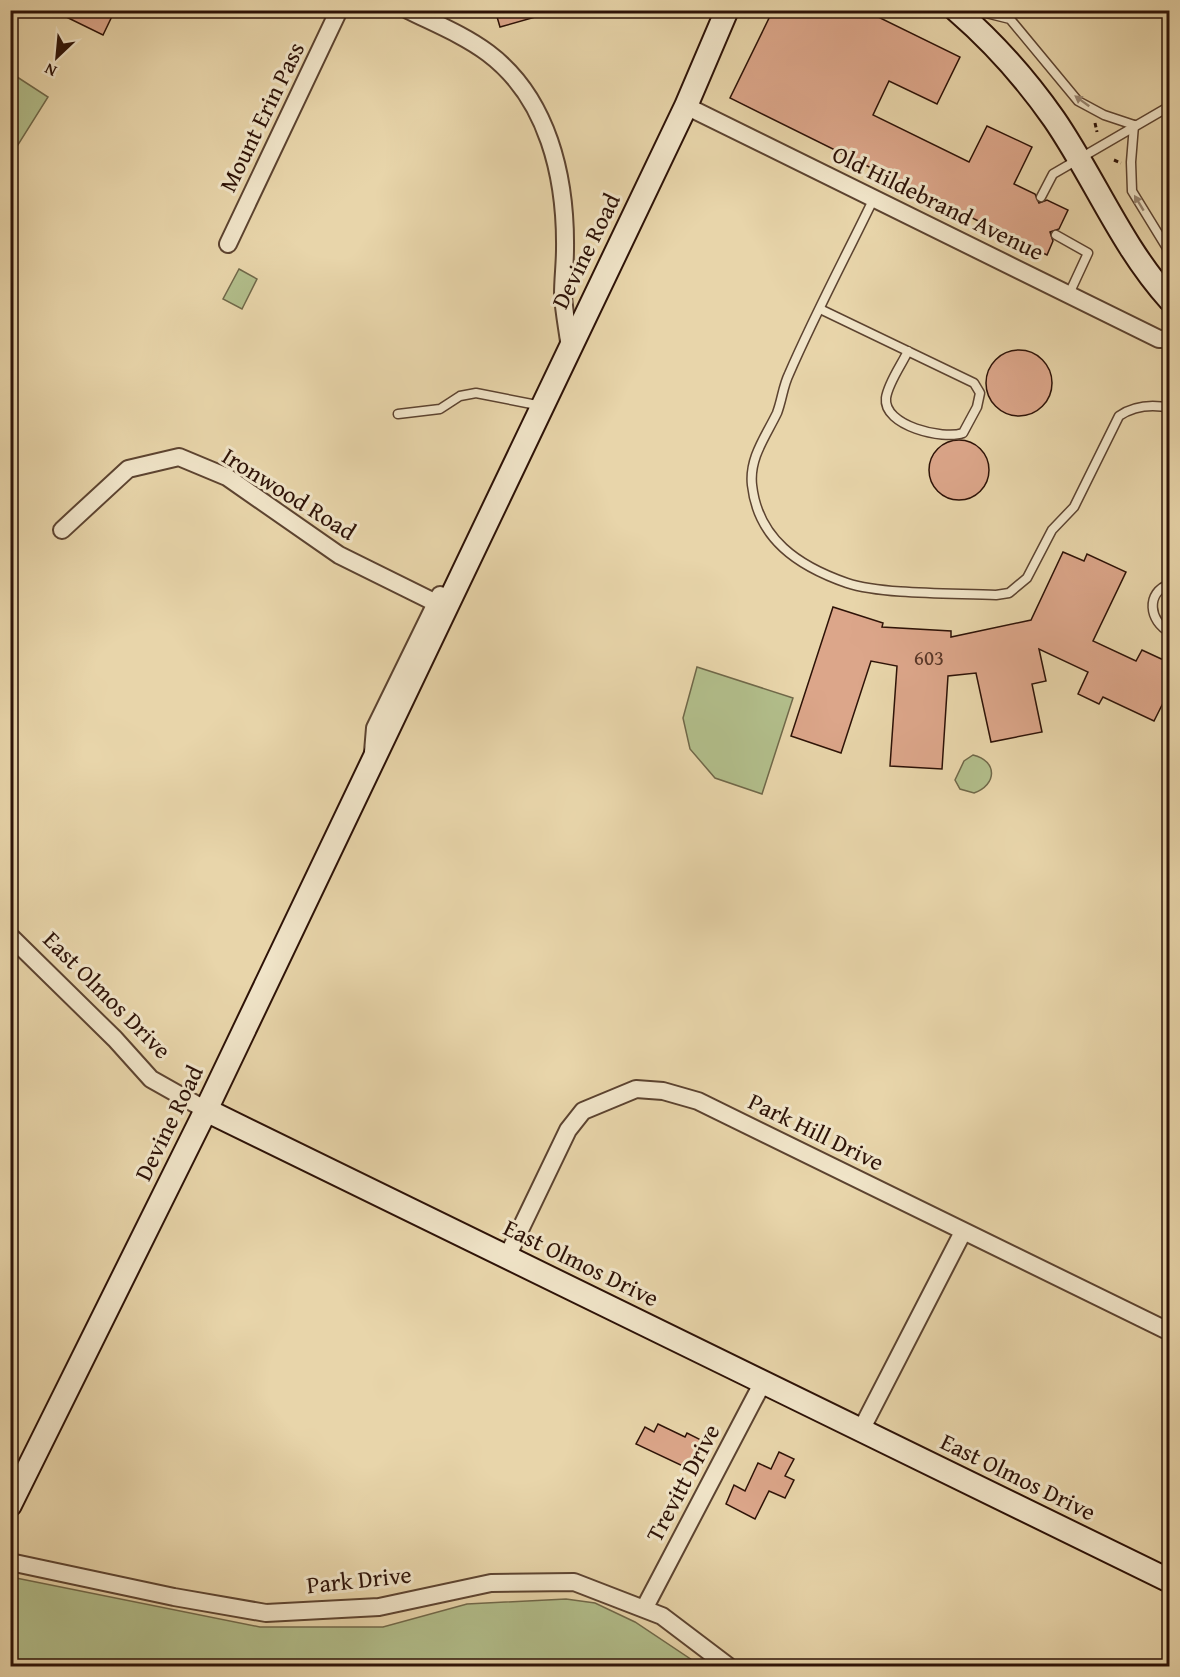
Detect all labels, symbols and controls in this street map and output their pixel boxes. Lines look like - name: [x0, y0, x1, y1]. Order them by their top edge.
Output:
- north arrow: [27, 27, 87, 87]
- street label: Mount Erin Pass: [210, 36, 313, 198]
- text: N: [40, 57, 60, 84]
- one-way arrow: [1074, 95, 1090, 107]
- street label: Old Hildebrand Avenue: [826, 136, 1050, 269]
- street label: Devine Road: [542, 187, 629, 315]
- one-way arrow: [1134, 195, 1145, 211]
- street label: Ironwood Road: [215, 438, 363, 549]
- house number: 603: [914, 642, 944, 673]
- street label: East Olmos Drive: [35, 923, 179, 1067]
- street label: Devine Road: [125, 1059, 212, 1187]
- street label: Park Hill Drive: [743, 1084, 890, 1179]
- street label: East Olmos Drive: [498, 1210, 665, 1315]
- street label: Trevitt Drive: [637, 1418, 728, 1548]
- street label: East Olmos Drive: [935, 1424, 1102, 1529]
- street label: Park Drive: [305, 1557, 413, 1602]

